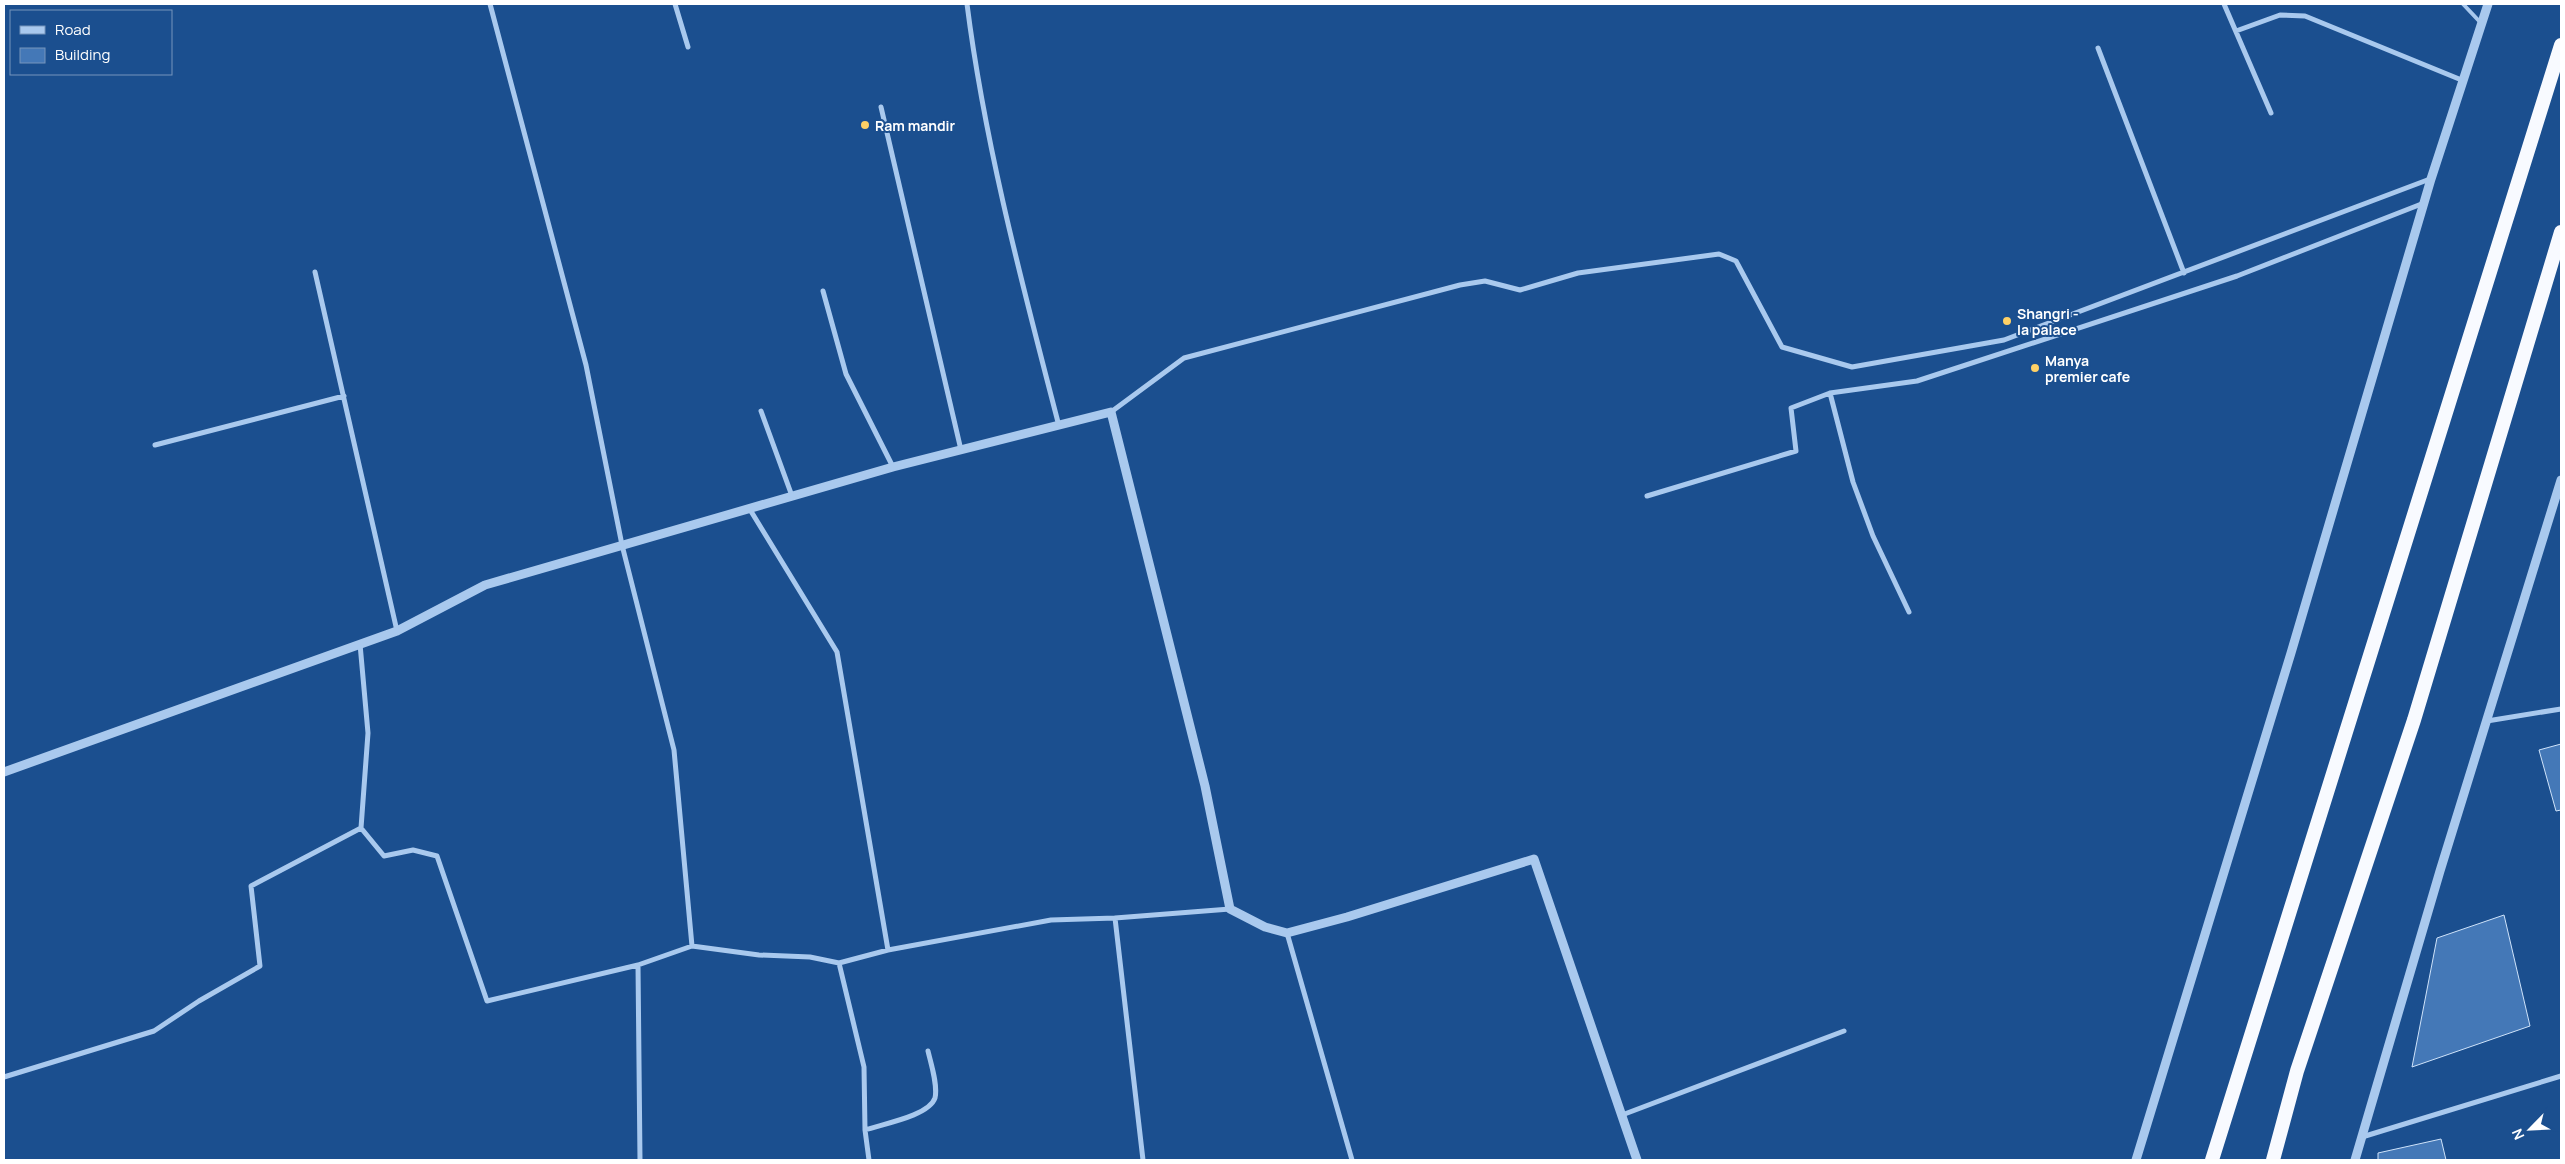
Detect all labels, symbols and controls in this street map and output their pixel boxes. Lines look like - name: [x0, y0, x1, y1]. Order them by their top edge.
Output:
- legend: [10, 10, 172, 75]
- text: Road: [55, 19, 91, 40]
- text: Building: [55, 44, 110, 65]
- place label: Ram mandir: [875, 116, 956, 135]
- marker: Ram mandir: [859, 119, 871, 131]
- place label: Shangri - la palace: [2017, 304, 2079, 339]
- marker: Shangri - la palace: [2001, 315, 2013, 327]
- place label: Manya premier cafe: [2045, 351, 2130, 386]
- marker: Manya premier cafe: [2029, 362, 2041, 374]
- north arrow: [2505, 1104, 2555, 1154]
- text: N: [2507, 1126, 2528, 1143]

